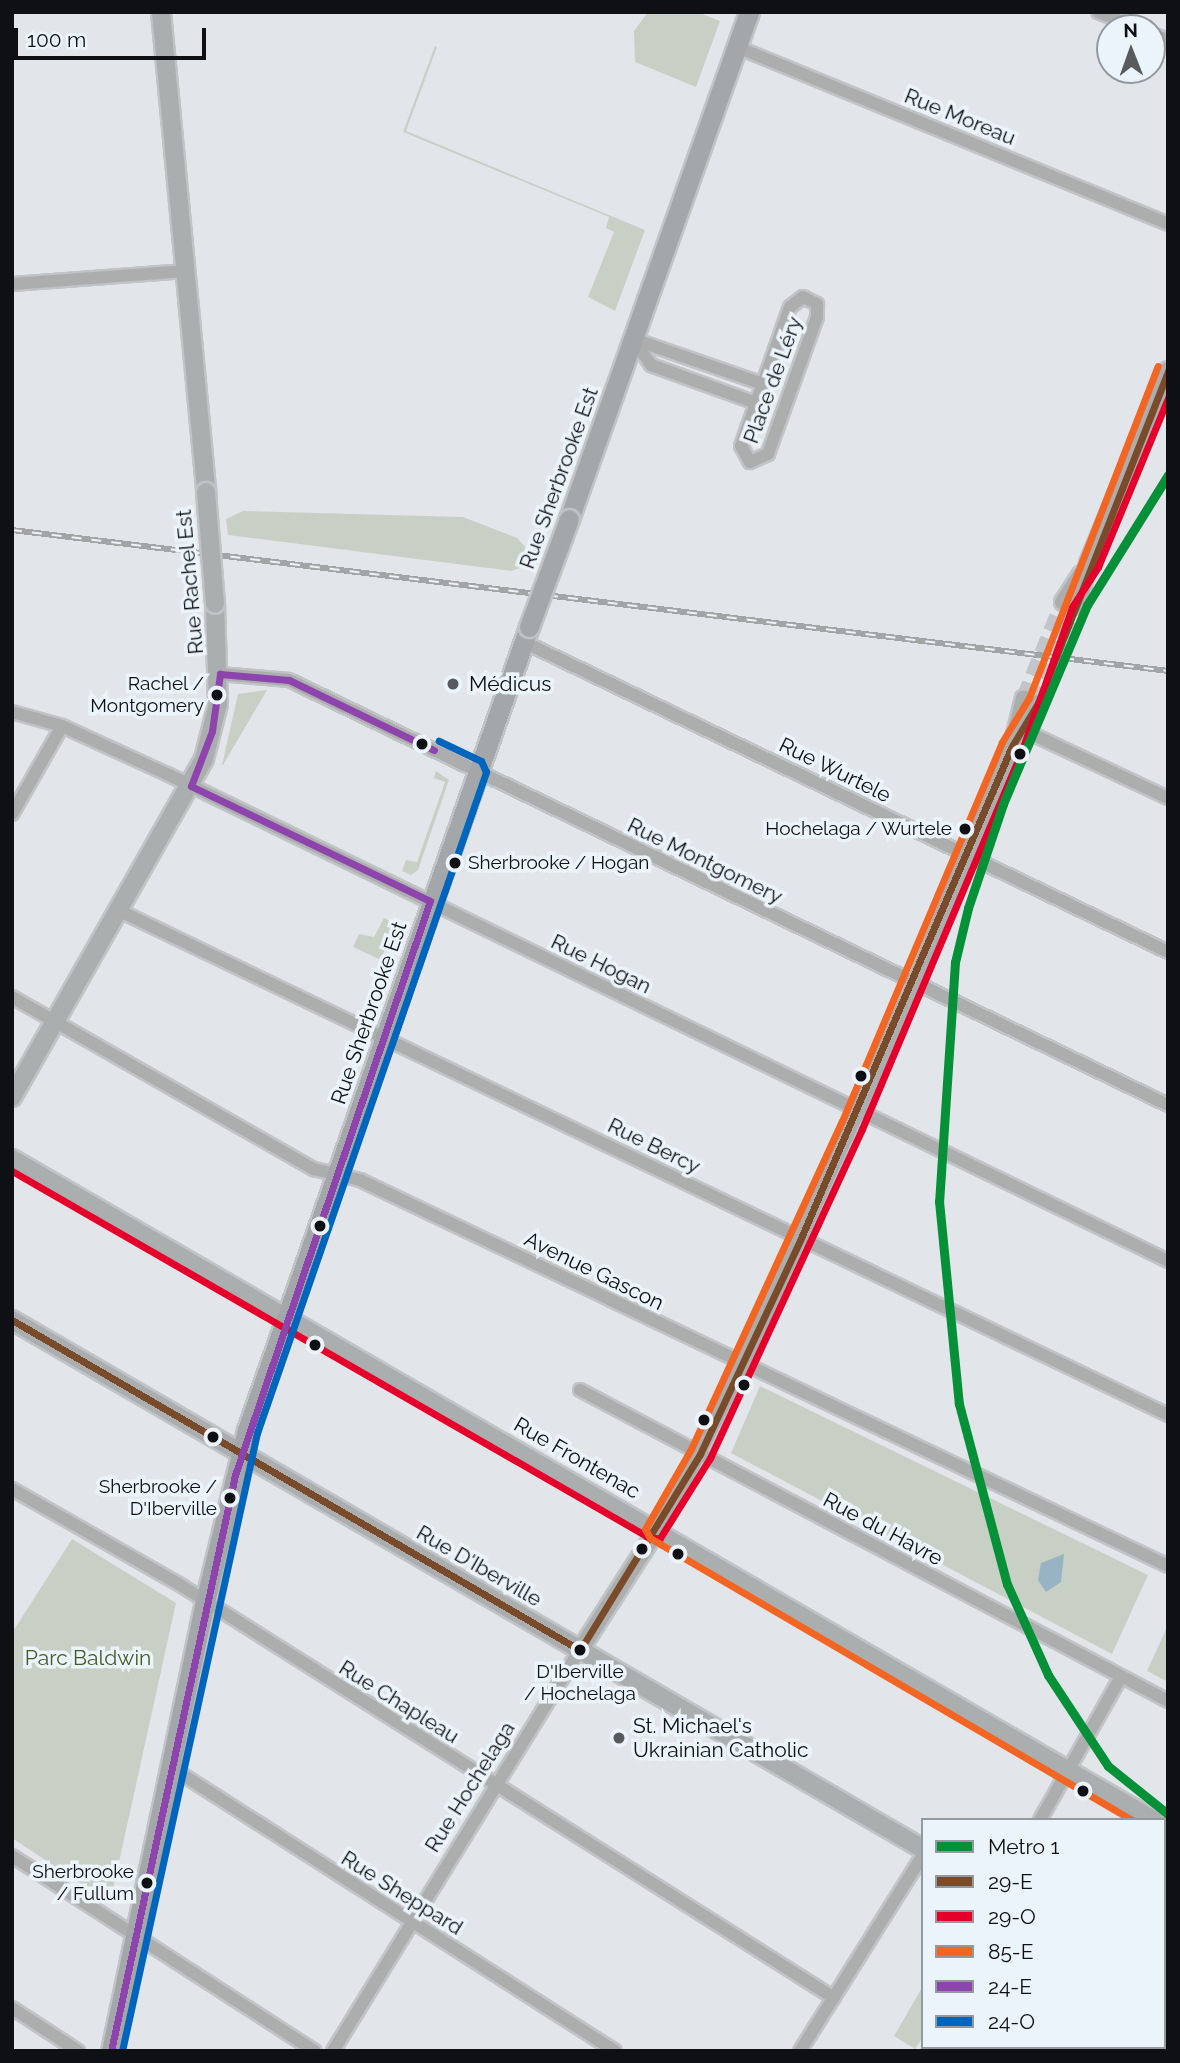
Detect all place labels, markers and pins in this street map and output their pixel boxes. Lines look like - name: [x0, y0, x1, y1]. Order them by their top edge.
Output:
- place label: Médicus: [469, 671, 551, 697]
- place label: Rachel / Montgomery: [90, 673, 204, 717]
- marker: Médicus: [443, 674, 463, 694]
- marker: Rachel / Montgomery: [210, 688, 224, 702]
- unlabelled marker: [415, 737, 429, 751]
- unlabelled marker: [1013, 747, 1027, 761]
- place label: Hochelaga / Wurtele: [765, 818, 952, 840]
- marker: Hochelaga / Wurtele: [958, 822, 972, 836]
- place label: Sherbrooke / Hogan: [468, 852, 649, 874]
- marker: Sherbrooke / Hogan: [448, 856, 462, 870]
- unlabelled marker: [854, 1069, 868, 1083]
- unlabelled marker: [313, 1219, 327, 1233]
- unlabelled marker: [308, 1338, 322, 1352]
- unlabelled marker: [737, 1378, 751, 1392]
- unlabelled marker: [697, 1413, 711, 1427]
- unlabelled marker: [206, 1430, 220, 1444]
- place label: Sherbrooke / D'Iberville: [99, 1476, 217, 1520]
- marker: Sherbrooke / D'Iberville: [223, 1491, 237, 1505]
- unlabelled marker: [635, 1542, 649, 1556]
- unlabelled marker: [671, 1547, 685, 1561]
- marker: D'Iberville / Hochelaga: [573, 1643, 587, 1657]
- place label: D'Iberville / Hochelaga: [524, 1661, 636, 1705]
- place label: St. Michael's Ukrainian Catholic: [633, 1713, 808, 1763]
- marker: St. Michael's Ukrainian Catholic: [611, 1730, 627, 1746]
- unlabelled marker: [1076, 1784, 1090, 1798]
- place label: Sherbrooke / Fullum: [32, 1861, 134, 1905]
- marker: Sherbrooke / Fullum: [140, 1876, 154, 1890]

